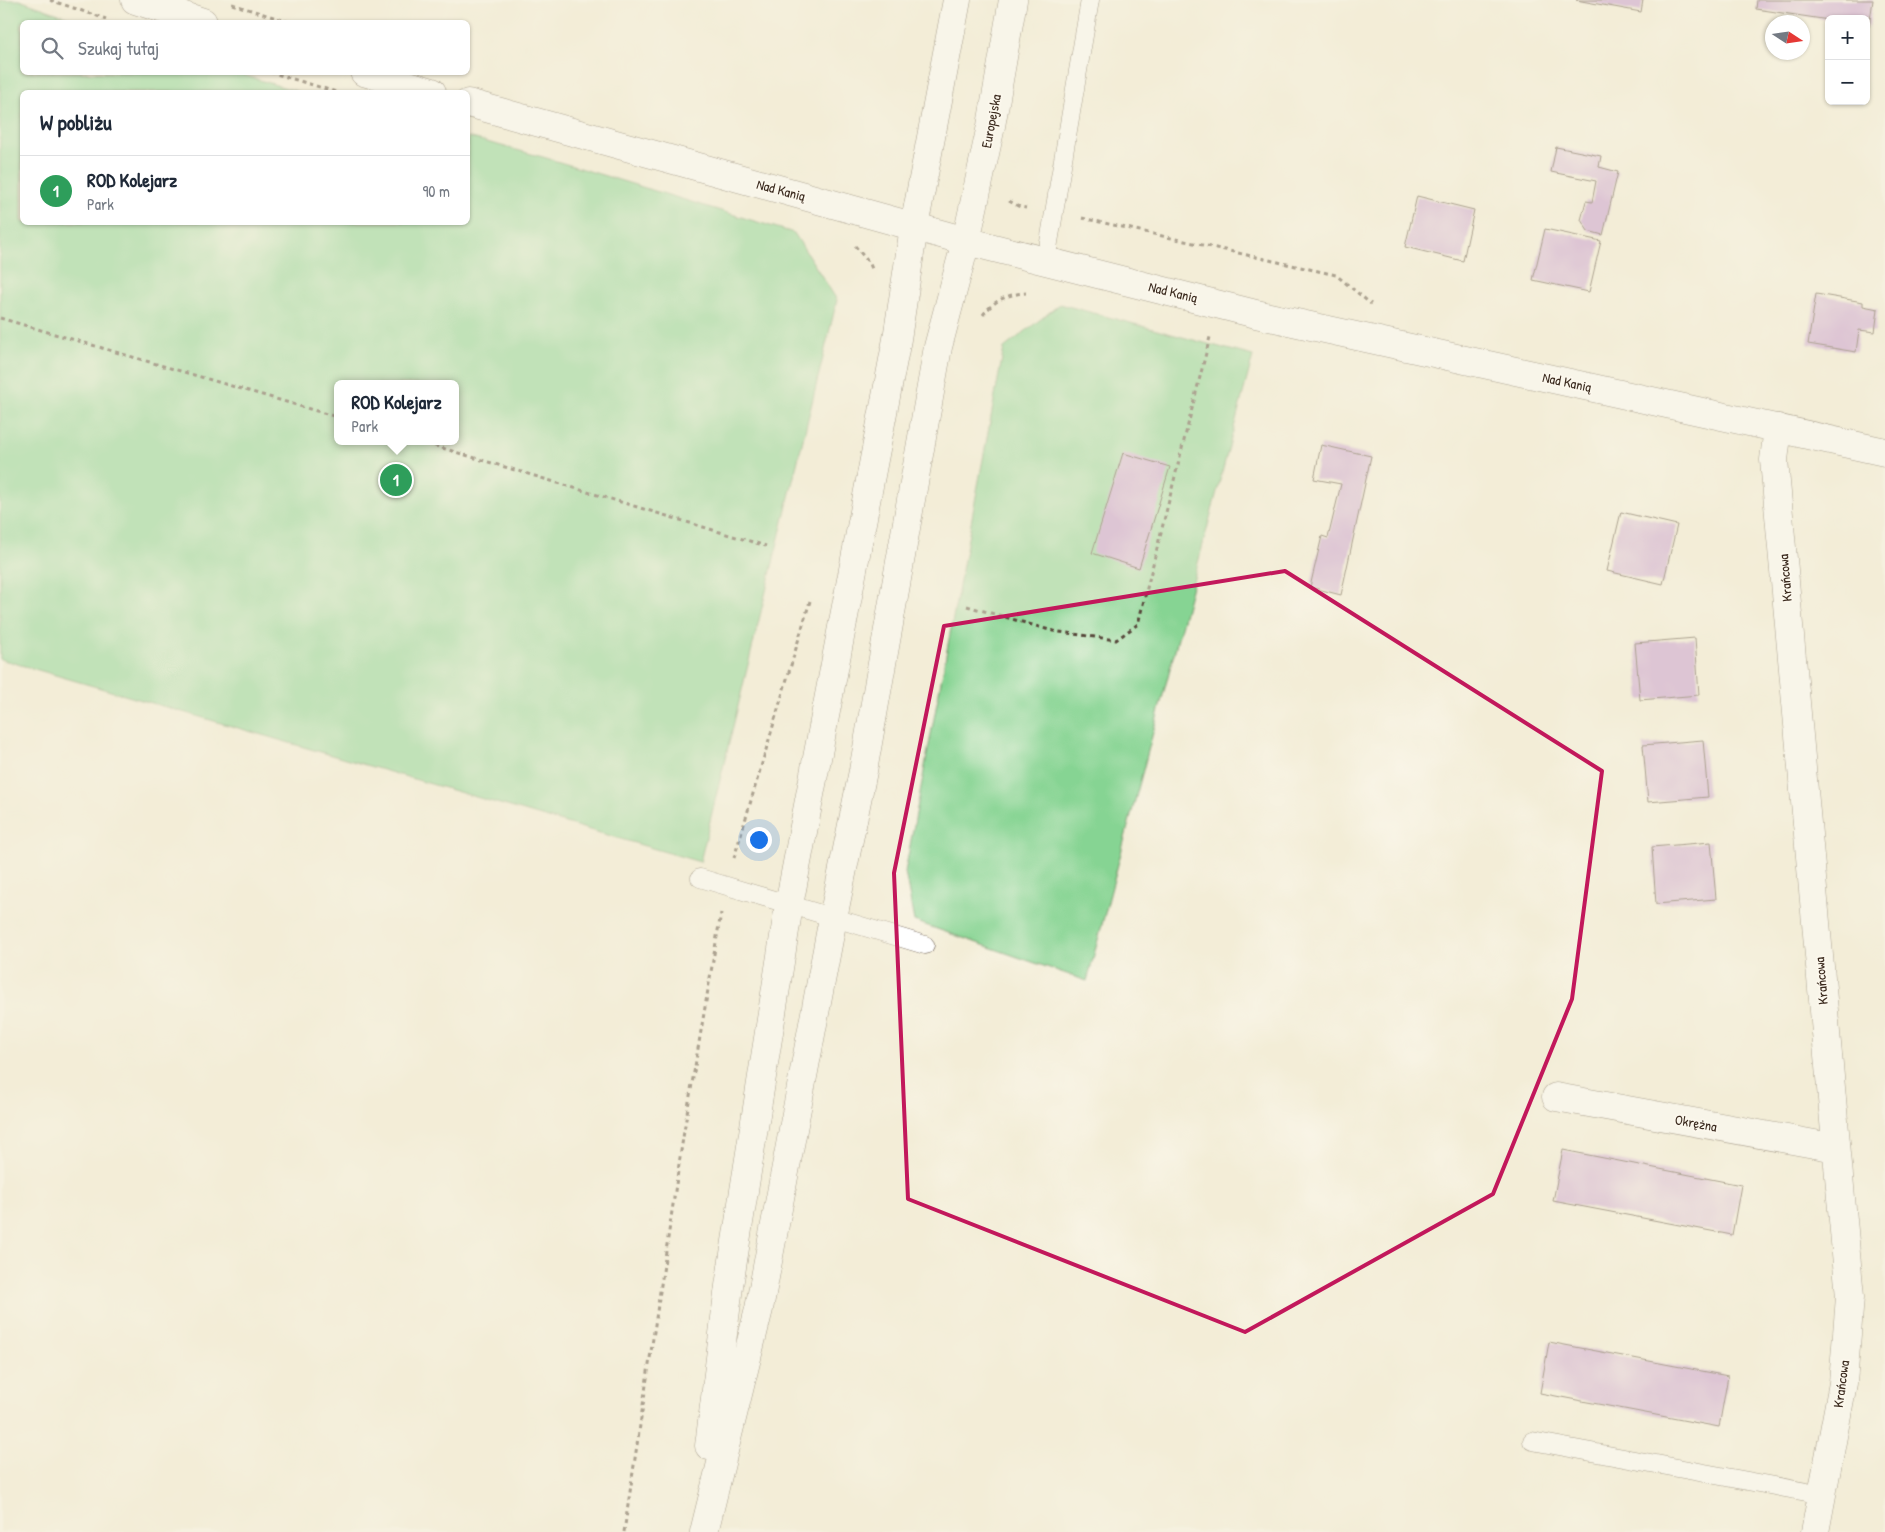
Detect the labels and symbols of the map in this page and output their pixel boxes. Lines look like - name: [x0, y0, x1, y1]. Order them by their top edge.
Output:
- north arrow: [1765, 15, 1810, 60]
- street label: Europejska: [976, 92, 1006, 150]
- street label: Nad Kanią: [755, 174, 809, 205]
- street label: Nad Kanią: [1147, 276, 1201, 307]
- street label: Nad Kanią: [1541, 367, 1595, 396]
- pin: 1: [380, 461, 412, 499]
- street label: Krańcowa: [1773, 553, 1796, 603]
- your location: [746, 827, 772, 853]
- street label: Krańcowa: [1809, 956, 1832, 1006]
- street label: Okrężna: [1674, 1109, 1719, 1136]
- street label: Krańcowa: [1828, 1359, 1853, 1409]

